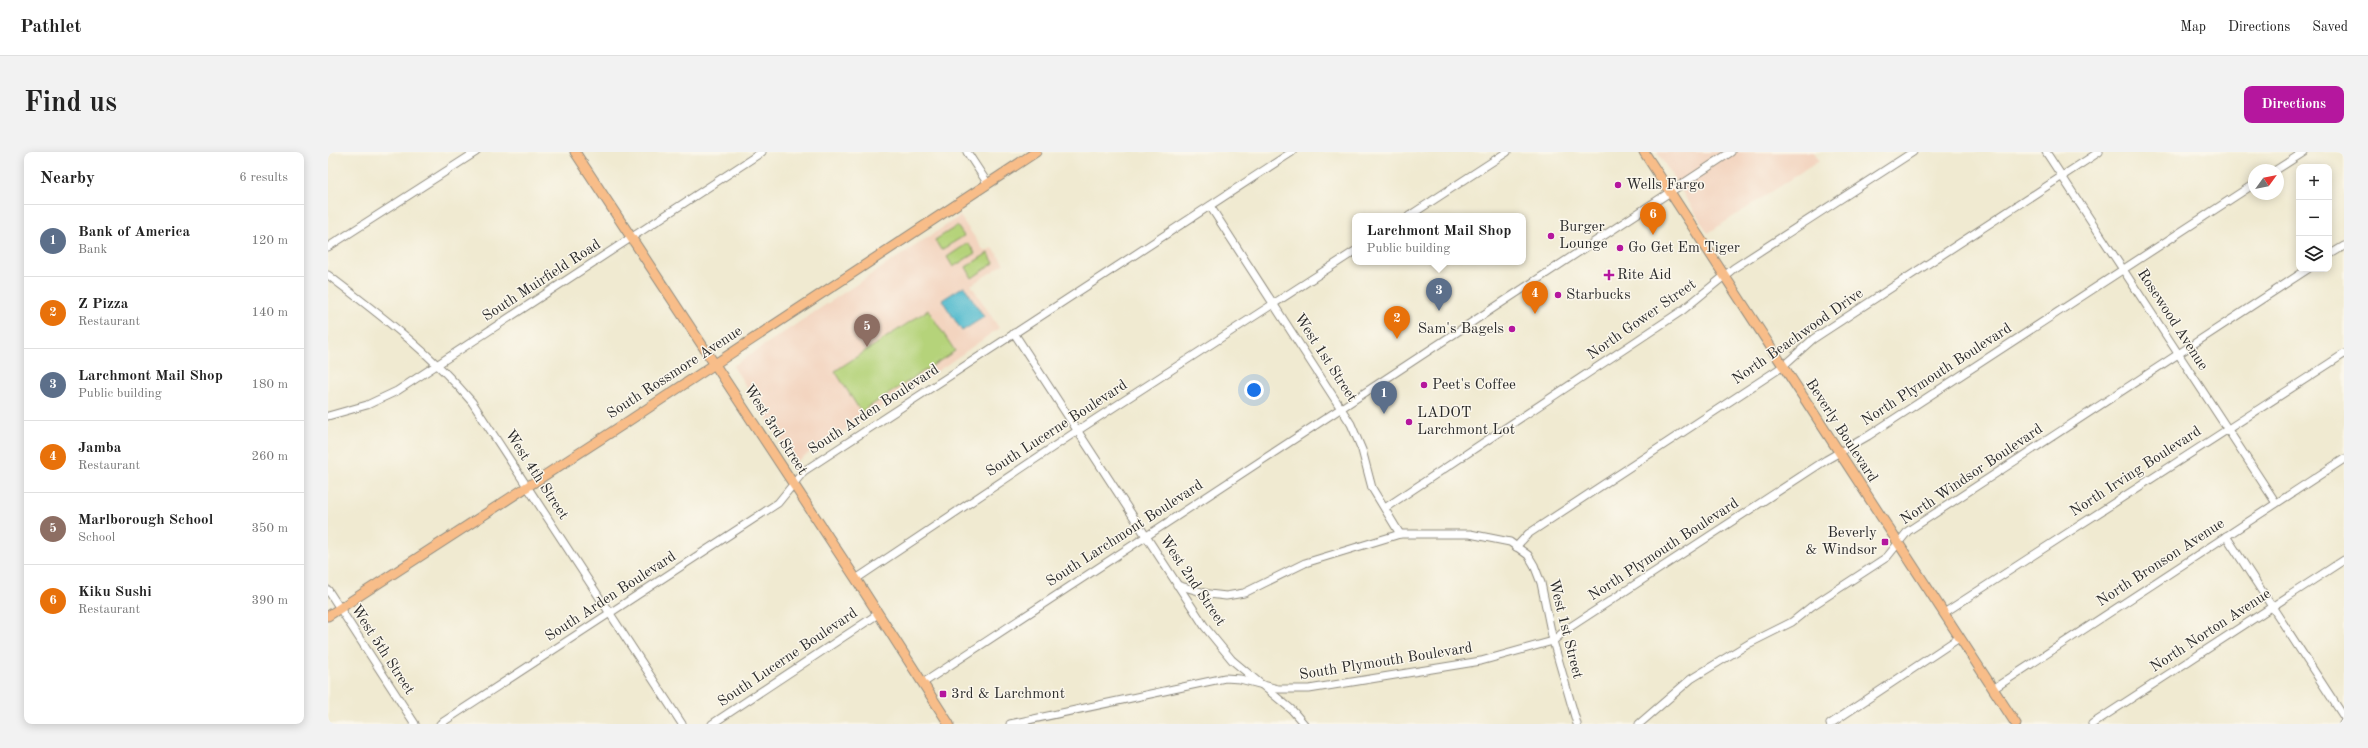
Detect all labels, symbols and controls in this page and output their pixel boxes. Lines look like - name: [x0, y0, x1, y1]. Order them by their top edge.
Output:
- text: Pathlet: [20, 18, 81, 37]
- text: Map: [2180, 20, 2206, 34]
- text: Directions: [2228, 20, 2290, 34]
- text: Saved: [2312, 20, 2348, 34]
- button: Directions: [2244, 86, 2344, 123]
- text: Find us: [24, 90, 117, 118]
- north arrow: [2248, 164, 2284, 200]
- map controls: [2296, 164, 2332, 272]
- button: +: [2296, 164, 2332, 200]
- text: Nearby: [40, 170, 95, 187]
- text: 6 results: [239, 171, 288, 184]
- place label: Wells Fargo: [1626, 178, 1705, 193]
- marker: Wells Fargo: [1613, 180, 1623, 190]
- button: −: [2296, 200, 2332, 236]
- pin: 6: [1640, 202, 1666, 235]
- popup: [1352, 213, 1526, 265]
- place label: Burger Lounge: [1559, 220, 1608, 252]
- text: Larchmont Mail Shop: [1367, 224, 1511, 239]
- text: Bank of America: [78, 225, 190, 240]
- marker: Burger Lounge: [1546, 231, 1556, 241]
- text: 1: [49, 234, 57, 247]
- text: 120 m: [251, 234, 288, 247]
- button: layers: [2296, 236, 2332, 272]
- street label: South Muirfield Road: [480, 237, 604, 325]
- place label: Go Get Em Tiger: [1628, 241, 1740, 256]
- text: Public building: [1367, 242, 1450, 255]
- text: Bank: [78, 243, 107, 256]
- marker: Go Get Em Tiger: [1615, 243, 1625, 253]
- street label: Rosewood Avenue: [2134, 267, 2210, 373]
- place label: Rite Aid: [1617, 268, 1672, 283]
- marker: Rite Aid: [1604, 270, 1614, 280]
- street label: North Gower Street: [1585, 277, 1699, 363]
- pin: 3: [1426, 278, 1452, 311]
- pin: 4: [1522, 281, 1548, 314]
- street label: North Beachwood Drive: [1730, 286, 1866, 388]
- place label: Starbucks: [1566, 288, 1631, 303]
- marker: Starbucks: [1553, 290, 1563, 300]
- text: Z Pizza: [78, 297, 128, 312]
- text: 2: [49, 306, 57, 319]
- text: 140 m: [251, 306, 288, 319]
- pin: 2: [1384, 306, 1410, 339]
- street label: West 1st Street: [1291, 311, 1359, 405]
- pin: 5: [854, 314, 880, 347]
- text: Restaurant: [78, 315, 140, 328]
- street label: North Plymouth Boulevard: [1859, 321, 2015, 429]
- place label: Sam's Bagels: [1418, 322, 1504, 337]
- street label: South Rossmore Avenue: [605, 324, 745, 422]
- marker: Sam's Bagels: [1507, 324, 1517, 334]
- street label: South Arden Boulevard: [806, 362, 942, 458]
- text: Larchmont Mail Shop: [78, 369, 223, 384]
- street label: Beverly Boulevard: [1802, 377, 1880, 485]
- text: 3: [49, 378, 57, 391]
- text: 180 m: [251, 378, 288, 391]
- street label: South Lucerne Boulevard: [984, 378, 1130, 480]
- place label: Peet's Coffee: [1432, 378, 1516, 393]
- your location: [1244, 380, 1264, 400]
- marker: Peet's Coffee: [1419, 380, 1429, 390]
- pin: 1: [1371, 381, 1397, 414]
- street label: West 3rd Street: [740, 382, 810, 478]
- text: Public building: [78, 387, 162, 400]
- place label: LADOT Larchmont Lot: [1417, 406, 1515, 438]
- marker: LADOT Larchmont Lot: [1404, 417, 1414, 427]
- street label: North Windsor Boulevard: [1898, 422, 2046, 528]
- street label: North Irving Boulevard: [2068, 424, 2204, 520]
- street label: West 4th Street: [502, 428, 570, 522]
- text: Jamba: [78, 441, 121, 456]
- text: 4: [49, 450, 57, 463]
- text: 260 m: [251, 450, 288, 463]
- text: Restaurant: [78, 459, 140, 472]
- street label: South Larchmont Boulevard: [1044, 478, 1206, 590]
- street label: North Plymouth Boulevard: [1586, 496, 1742, 604]
- text: Marlborough School: [78, 513, 213, 528]
- street label: North Bronson Avenue: [2095, 516, 2228, 610]
- text: 5: [49, 522, 57, 535]
- text: 350 m: [251, 522, 288, 535]
- place label: Beverly & Windsor: [1806, 526, 1877, 558]
- text: School: [78, 531, 115, 544]
- street label: West 2nd Street: [1156, 533, 1228, 629]
- marker: Beverly & Windsor: [1880, 537, 1890, 547]
- street label: South Arden Boulevard: [543, 549, 679, 645]
- street label: West 1st Street: [1545, 578, 1585, 680]
- text: Kiku Sushi: [78, 585, 152, 600]
- street label: North Norton Avenue: [2148, 586, 2274, 676]
- text: 6: [49, 594, 57, 607]
- text: 390 m: [251, 594, 288, 607]
- text: Restaurant: [78, 603, 140, 616]
- street label: West 5th Street: [348, 603, 416, 697]
- street label: South Lucerne Boulevard: [715, 606, 861, 710]
- street label: South Plymouth Boulevard: [1298, 641, 1474, 683]
- place label: 3rd & Larchmont: [951, 687, 1065, 702]
- marker: 3rd & Larchmont: [938, 689, 948, 699]

